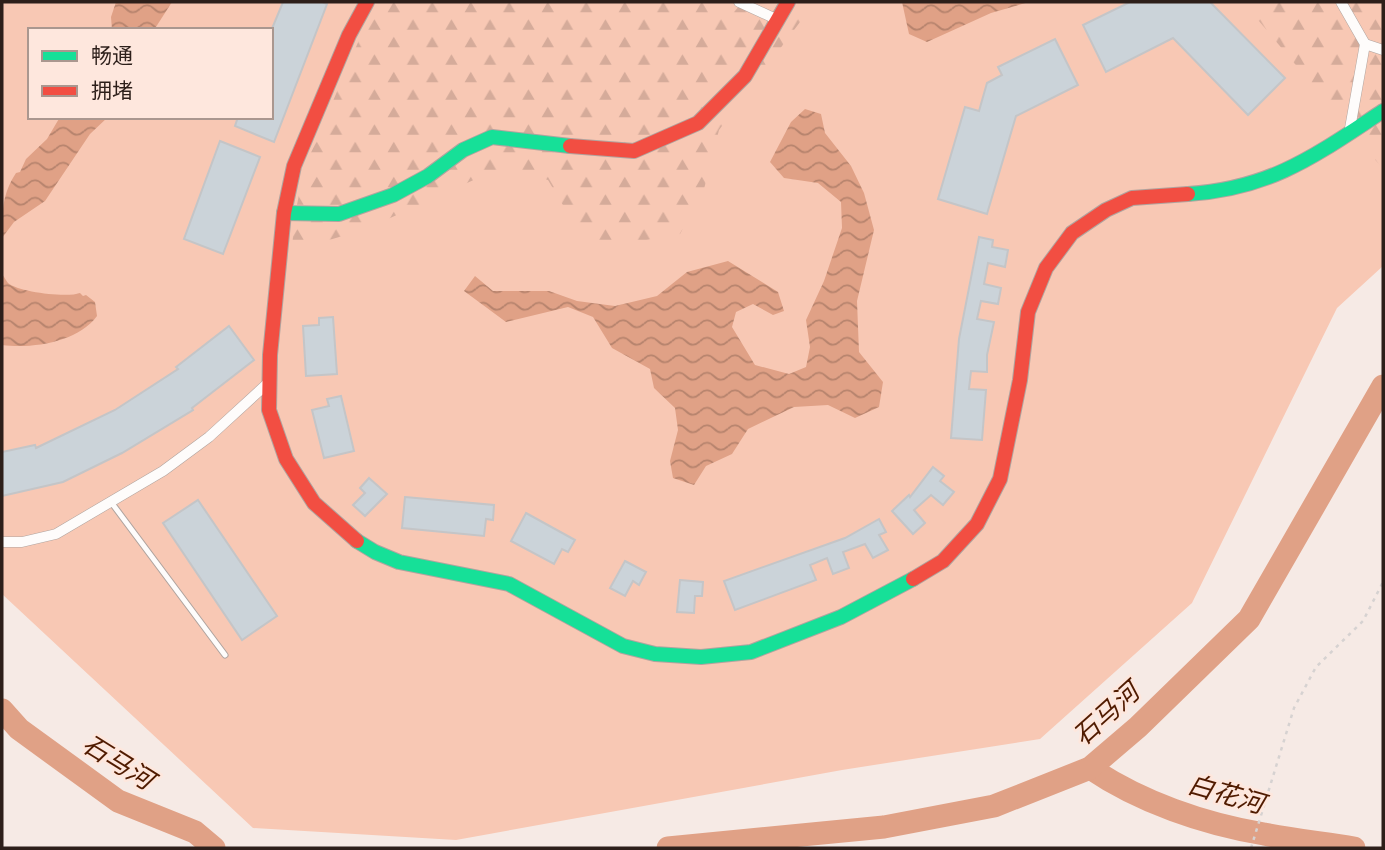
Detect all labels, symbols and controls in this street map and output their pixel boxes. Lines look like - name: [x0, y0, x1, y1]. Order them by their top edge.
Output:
- legend: [28, 28, 273, 119]
- text: 畅通: [91, 43, 133, 68]
- text: 拥堵: [91, 78, 133, 103]
- water label: 石马河: [1066, 673, 1149, 752]
- water label: 石马河: [76, 728, 164, 799]
- water label: 白花河: [1184, 768, 1273, 822]

